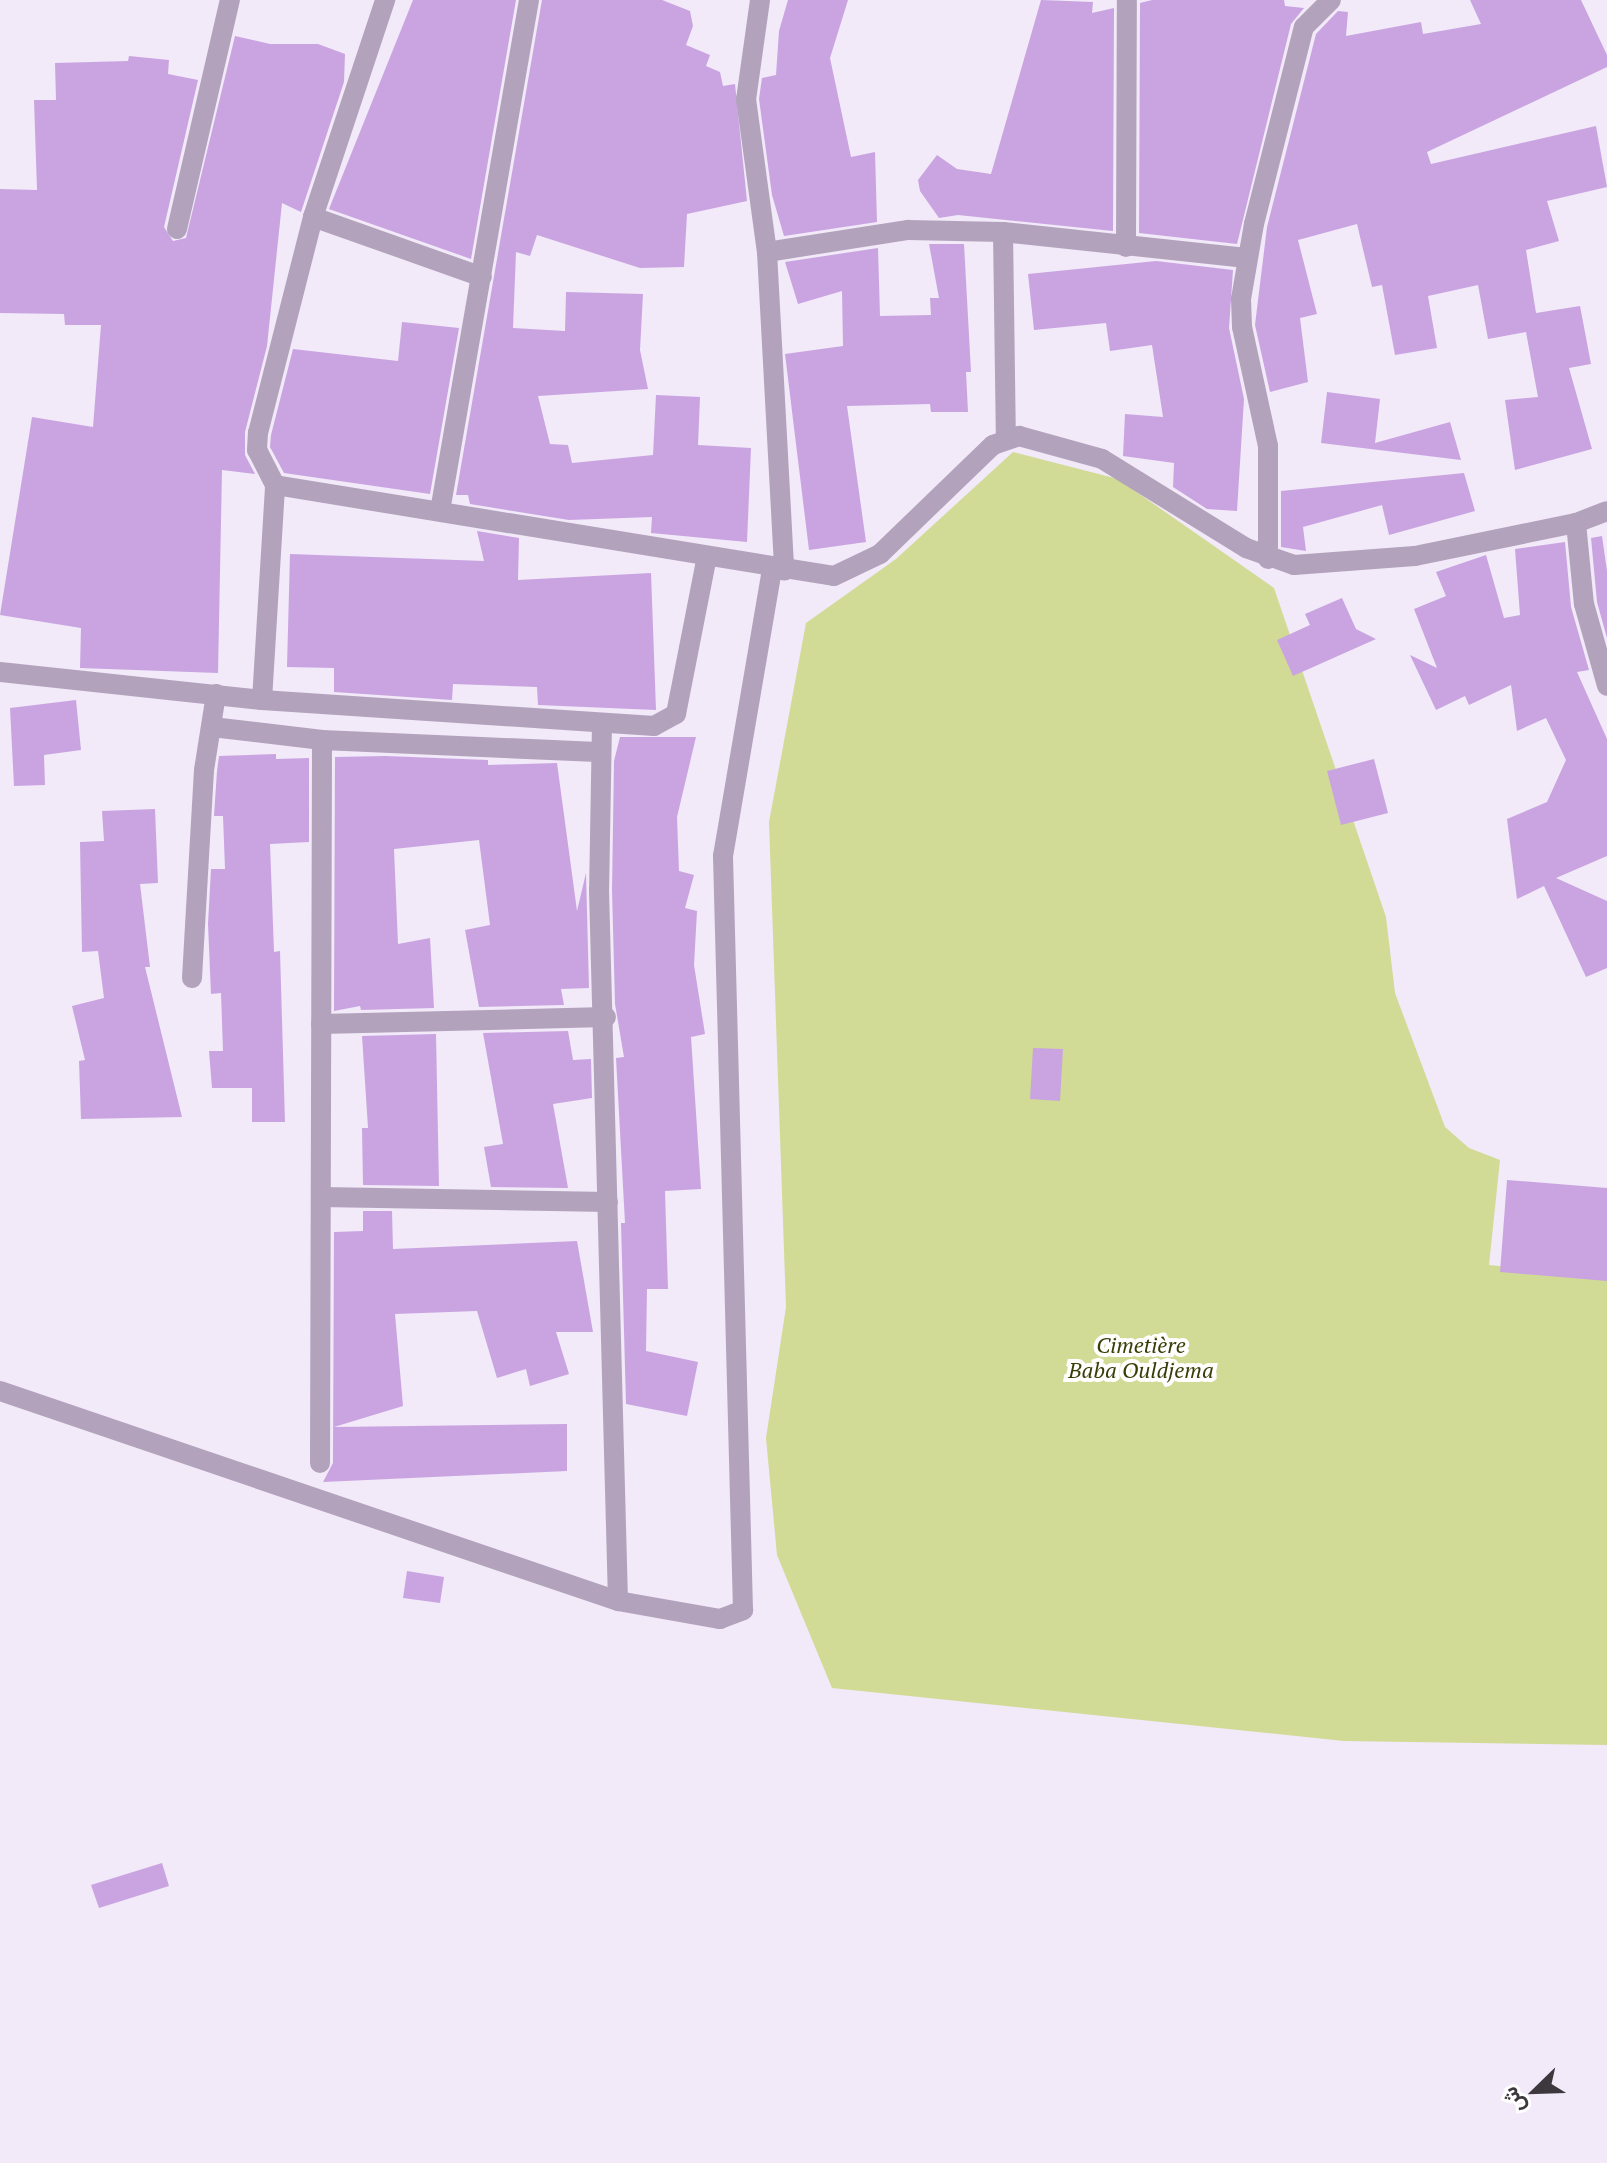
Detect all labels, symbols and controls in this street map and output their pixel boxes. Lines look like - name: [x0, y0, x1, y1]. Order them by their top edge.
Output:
- park label: Cimetière Baba Ouldjema: [1068, 1331, 1214, 1382]
- north arrow: [1495, 2051, 1575, 2131]
- text: ش: [1494, 2083, 1531, 2118]

